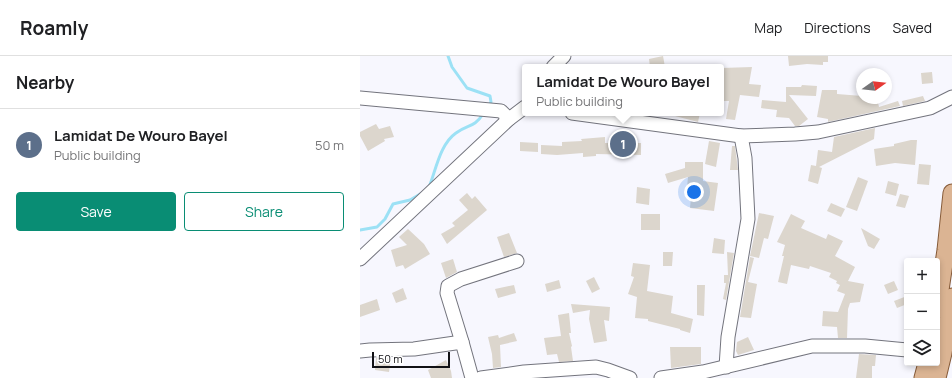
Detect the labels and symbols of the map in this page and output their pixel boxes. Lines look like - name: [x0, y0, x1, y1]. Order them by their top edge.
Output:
- north arrow: [856, 68, 892, 104]
- pin: 1: [610, 129, 636, 159]
- your location: [684, 182, 704, 202]
- scale bar: [372, 350, 450, 369]

